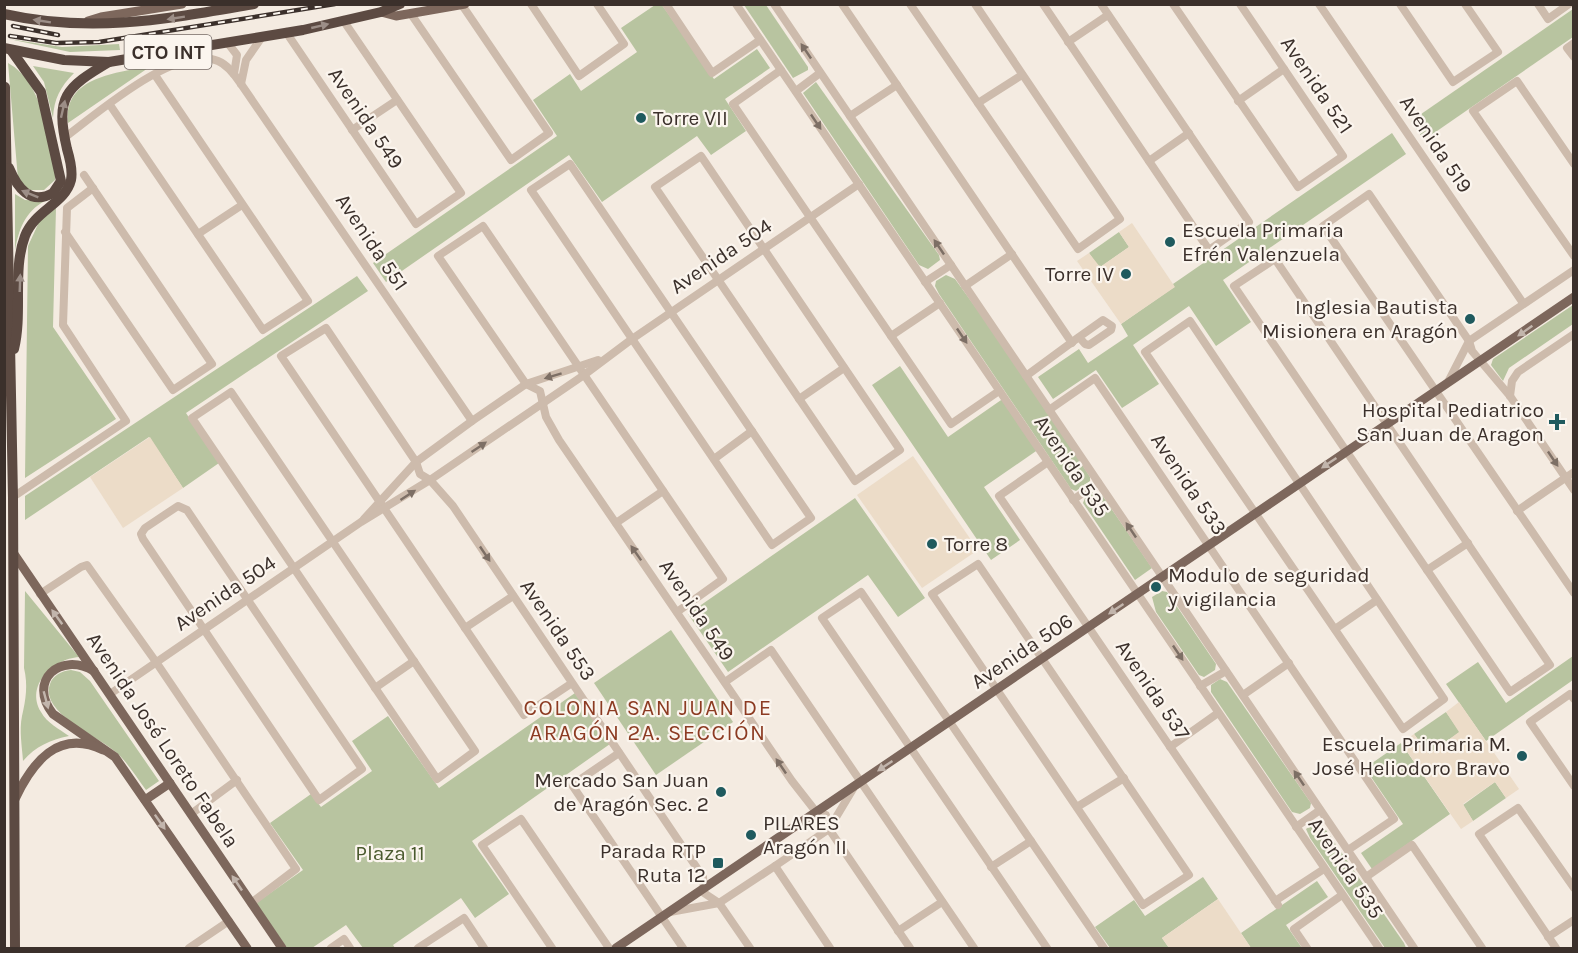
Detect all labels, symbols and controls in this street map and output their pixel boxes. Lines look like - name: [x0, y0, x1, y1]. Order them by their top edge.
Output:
- one-way arrow: [166, 14, 185, 23]
- one-way arrow: [33, 17, 52, 26]
- one-way arrow: [311, 20, 330, 30]
- street label: Avenida 521: [1276, 32, 1358, 138]
- road number: CTO INT: [124, 35, 212, 69]
- one-way arrow: [800, 43, 811, 59]
- street label: Avenida 549: [323, 63, 409, 173]
- street label: Avenida 519: [1395, 91, 1477, 197]
- one-way arrow: [59, 99, 68, 118]
- place label: Torre VII: [653, 106, 728, 130]
- marker: Torre VII: [634, 111, 648, 125]
- one-way arrow: [811, 114, 822, 131]
- one-way arrow: [21, 188, 39, 198]
- street label: Avenida 551: [331, 189, 413, 295]
- street label: Avenida 504: [666, 213, 776, 299]
- place label: Escuela Primaria Efrén Valenzuela: [1182, 218, 1344, 266]
- marker: Escuela Primaria Efrén Valenzuela: [1163, 235, 1177, 249]
- one-way arrow: [933, 239, 944, 256]
- place label: Torre IV: [1045, 262, 1114, 286]
- marker: Torre IV: [1119, 267, 1133, 281]
- one-way arrow: [15, 274, 24, 293]
- place label: Inglesia Bautista Misionera en Aragón: [1262, 295, 1458, 343]
- marker: Inglesia Bautista Misionera en Aragón: [1463, 312, 1477, 326]
- one-way arrow: [1517, 325, 1534, 336]
- one-way arrow: [956, 327, 968, 343]
- one-way arrow: [544, 372, 562, 381]
- place label: Hospital Pediatrico San Juan de Aragon: [1356, 398, 1544, 446]
- street label: Avenida 535: [1029, 411, 1115, 521]
- marker: Hospital Pediatrico San Juan de Aragon: [1548, 413, 1566, 431]
- street label: Avenida 533: [1146, 429, 1232, 539]
- one-way arrow: [470, 441, 486, 453]
- one-way arrow: [1547, 451, 1558, 467]
- one-way arrow: [1321, 458, 1337, 469]
- one-way arrow: [399, 489, 416, 500]
- one-way arrow: [1125, 522, 1136, 538]
- place label: Torre 8: [944, 532, 1008, 556]
- marker: Torre 8: [925, 537, 939, 551]
- one-way arrow: [631, 545, 642, 561]
- one-way arrow: [480, 546, 491, 563]
- street label: Avenida 504: [170, 550, 280, 636]
- street label: Avenida 549: [654, 555, 740, 665]
- place label: Modulo de seguridad y vigilancia: [1167, 563, 1370, 611]
- street label: Avenida 553: [515, 575, 601, 685]
- marker: Modulo de seguridad y vigilancia: [1149, 580, 1163, 594]
- one-way arrow: [1108, 603, 1124, 614]
- street label: Avenida 506: [967, 608, 1077, 694]
- one-way arrow: [51, 610, 63, 625]
- street label: Avenida José Loreto Fabela: [82, 628, 244, 852]
- street label: Avenida 537: [1111, 636, 1195, 744]
- one-way arrow: [1172, 645, 1183, 661]
- one-way arrow: [42, 690, 52, 709]
- district label: COLONIA SAN JUAN DE ARAGÓN 2A. SECCIÓN: [524, 695, 773, 746]
- place label: Escuela Primaria M. José Heliodoro Bravo: [1313, 732, 1510, 780]
- marker: Escuela Primaria M. José Heliodoro Bravo: [1515, 749, 1529, 763]
- one-way arrow: [776, 758, 787, 775]
- one-way arrow: [878, 760, 894, 772]
- place label: Mercado San Juan de Aragón Sec. 2: [534, 768, 709, 816]
- one-way arrow: [1293, 771, 1305, 787]
- marker: Mercado San Juan de Aragón Sec. 2: [714, 785, 728, 799]
- place label: PILARES Aragón II: [763, 811, 847, 859]
- street label: Avenida 535: [1303, 813, 1389, 923]
- one-way arrow: [154, 814, 165, 830]
- marker: PILARES Aragón II: [744, 828, 758, 842]
- place label: Parada RTP Ruta 12: [600, 839, 706, 887]
- park label: Plaza 11: [355, 841, 425, 865]
- marker: Parada RTP Ruta 12: [711, 856, 725, 870]
- one-way arrow: [231, 875, 243, 891]

